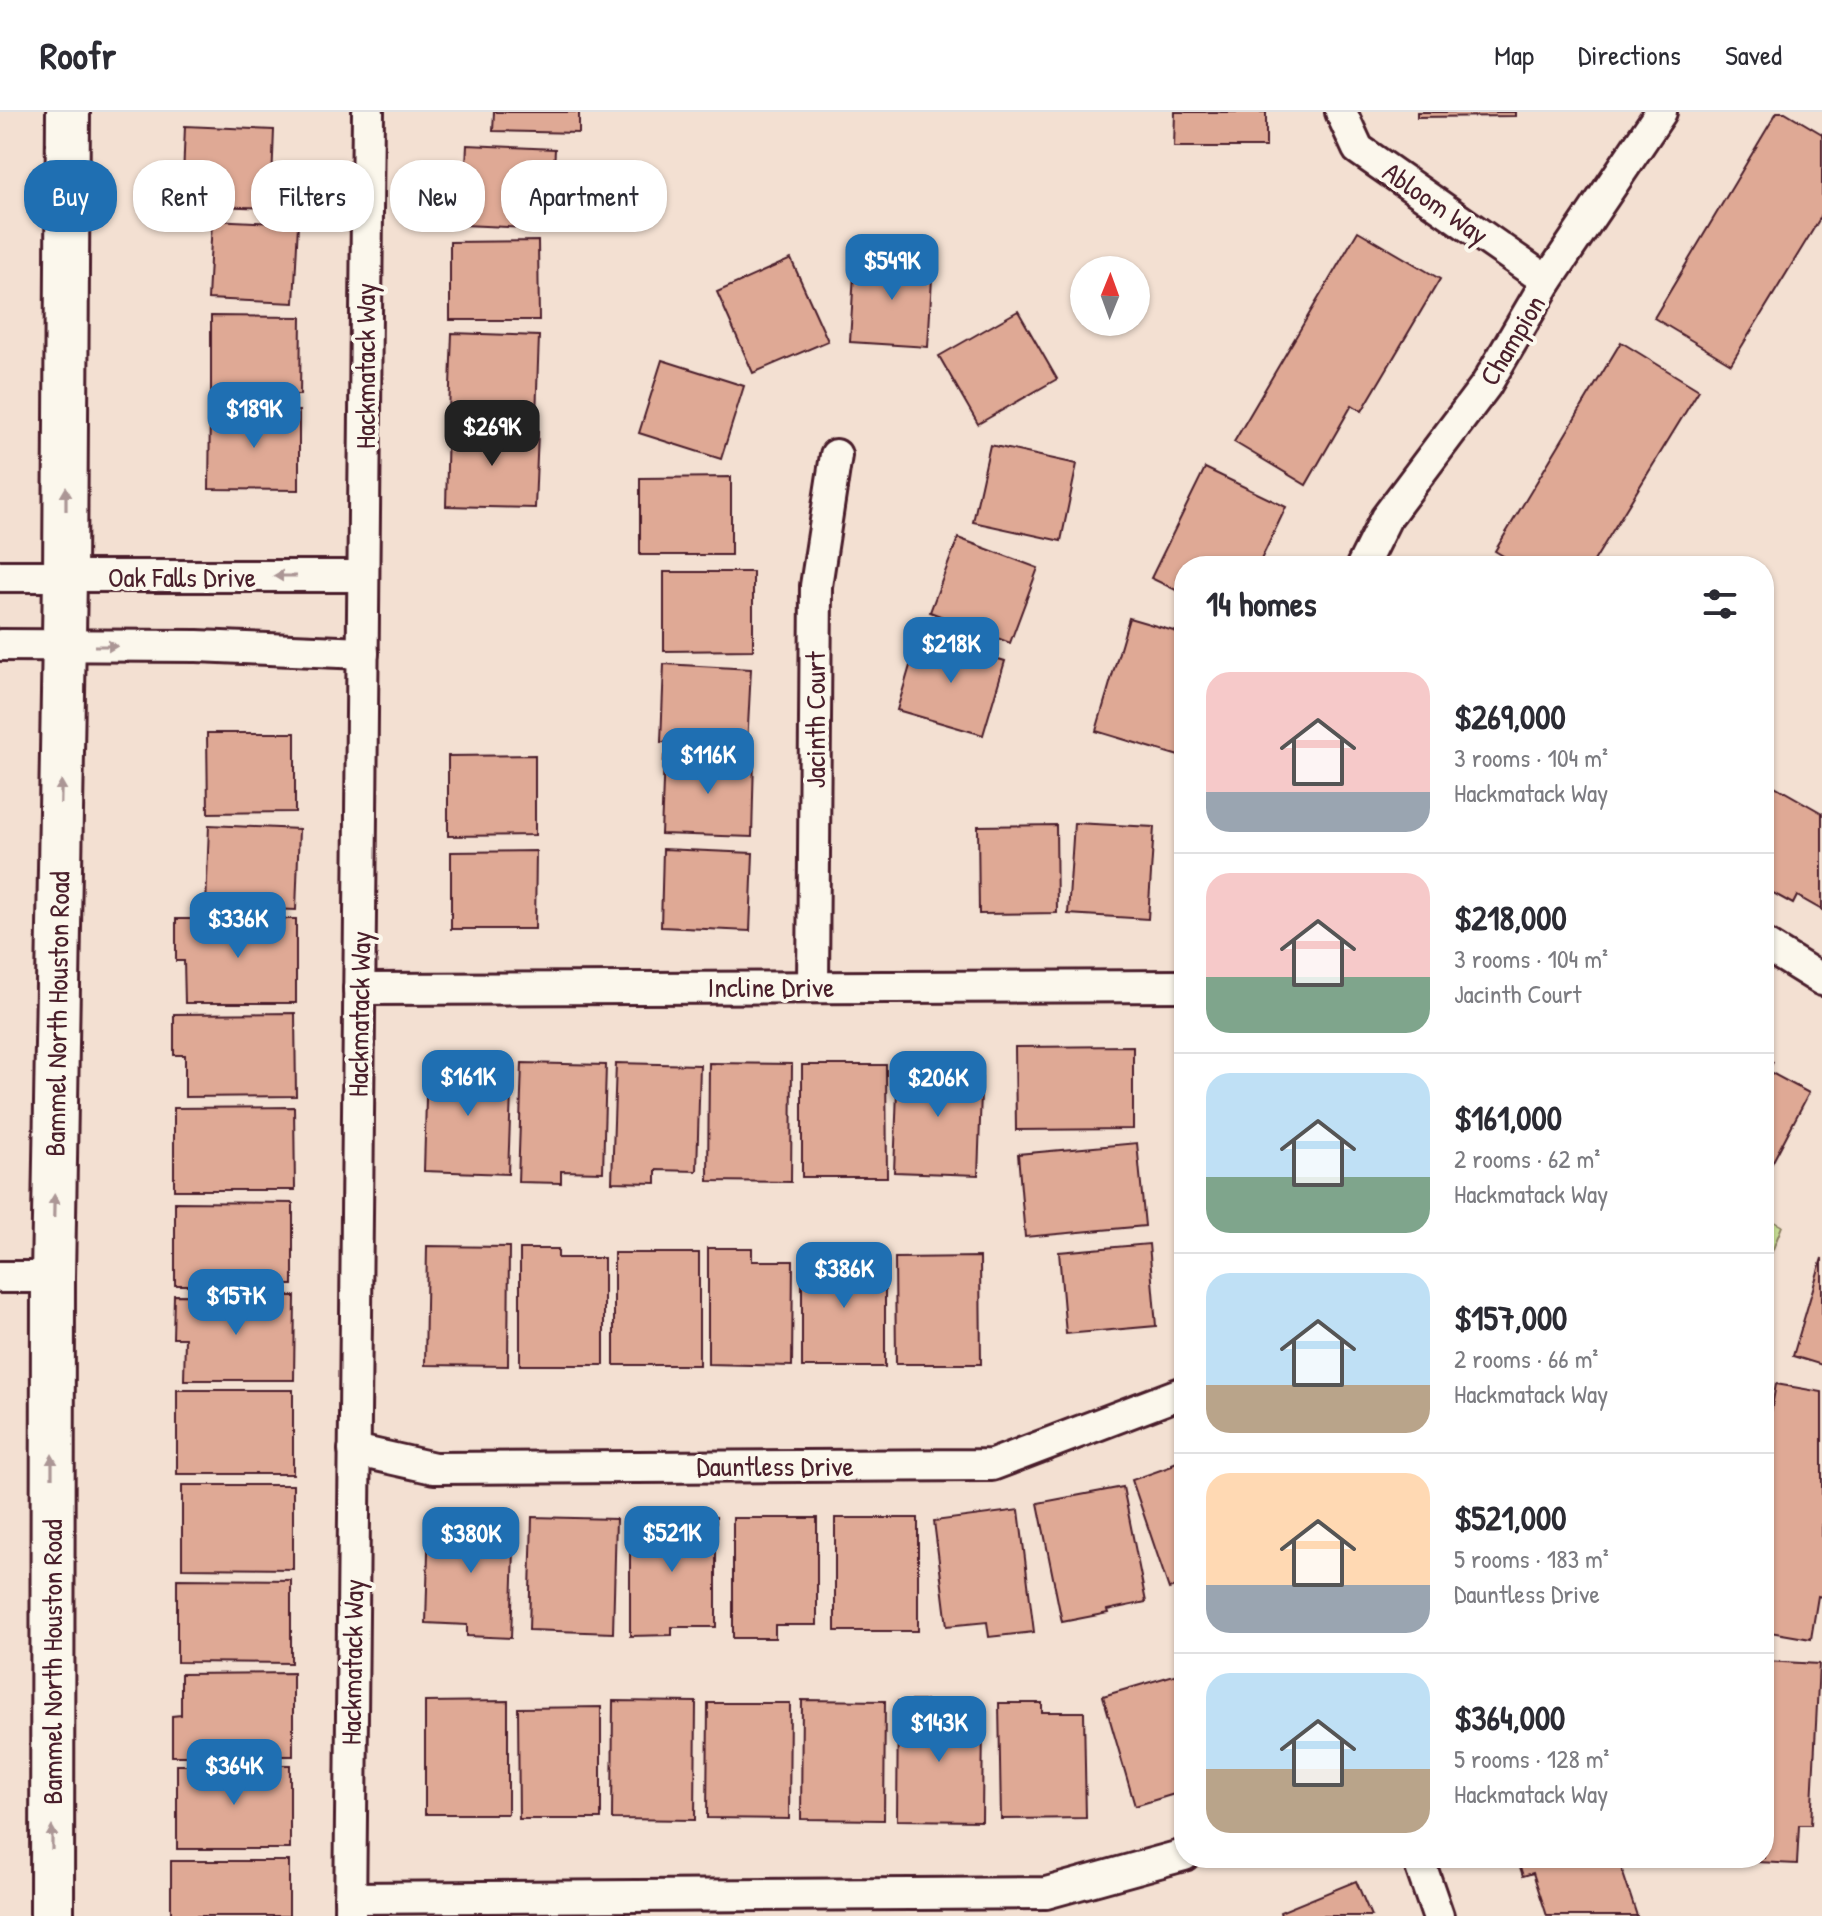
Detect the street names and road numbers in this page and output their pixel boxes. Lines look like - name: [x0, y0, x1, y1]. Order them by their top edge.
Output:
- street label: Abloom Way: [1376, 153, 1496, 253]
- street label: Hackmatack Way: [346, 283, 384, 449]
- street label: Champion: [1470, 288, 1554, 392]
- street label: Oak Falls Drive: [108, 558, 256, 596]
- street label: Jacinth Court: [796, 651, 834, 789]
- street label: Bammel North Houston Road: [36, 871, 78, 1157]
- street label: Hackmatack Way: [339, 930, 379, 1097]
- street label: Incline Drive: [708, 968, 834, 1006]
- street label: Dauntless Drive: [696, 1447, 854, 1485]
- street label: Bammel North Houston Road: [33, 1519, 71, 1805]
- street label: Hackmatack Way: [332, 1578, 372, 1745]

